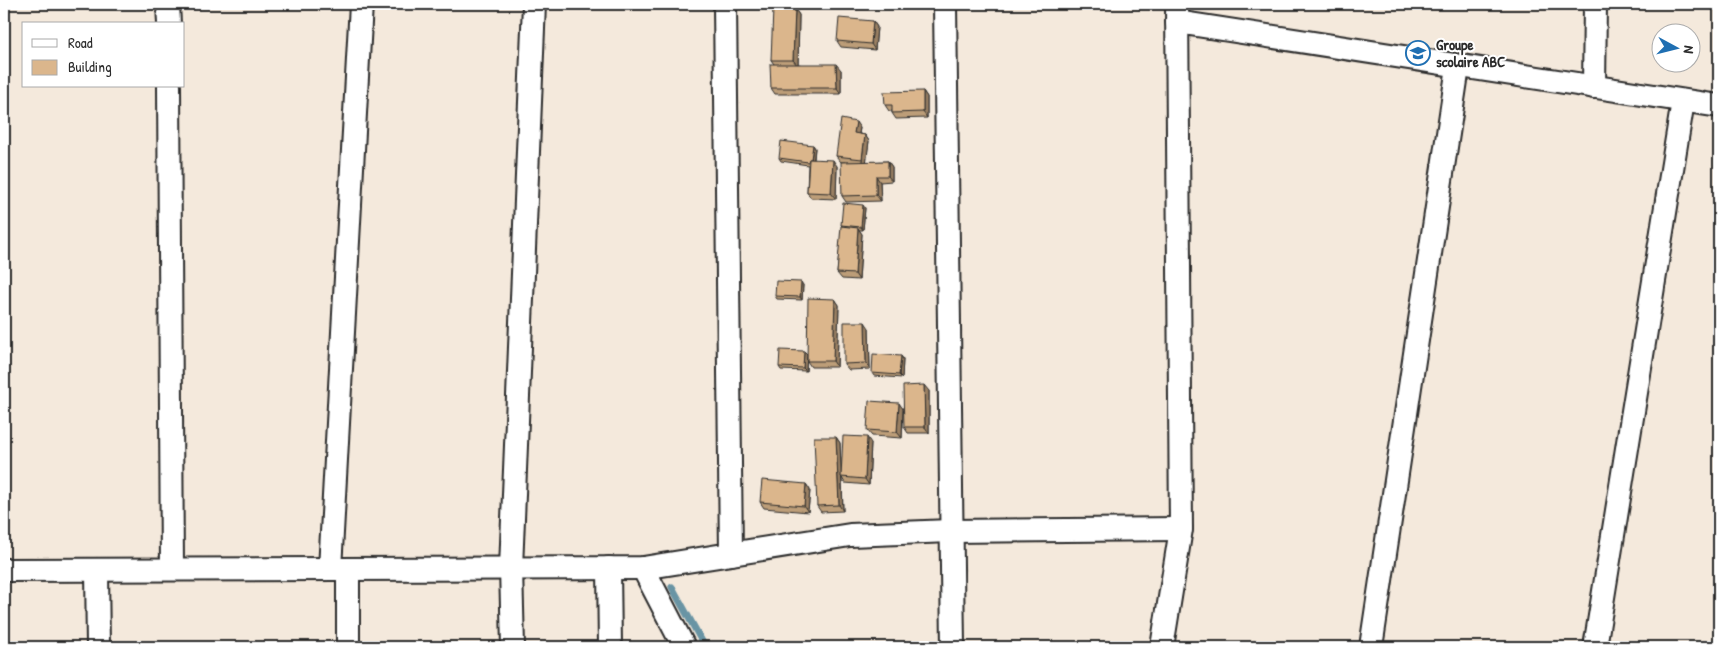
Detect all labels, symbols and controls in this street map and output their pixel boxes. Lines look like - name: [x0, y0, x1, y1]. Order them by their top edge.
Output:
- legend: [22, 22, 185, 88]
- north arrow: [1650, 22, 1700, 72]
- text: Road: [68, 32, 93, 53]
- place label: Groupe scolaire ABC: [1436, 34, 1505, 72]
- school or university icon: Groupe scolaire ABC: [1405, 40, 1431, 66]
- text: N: [1679, 45, 1699, 55]
- text: Building: [68, 56, 112, 77]

